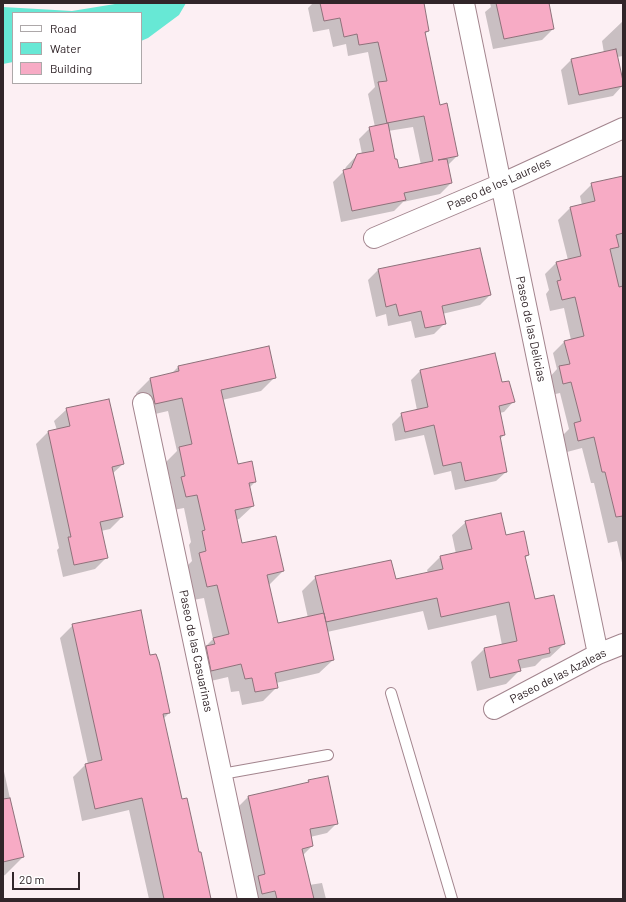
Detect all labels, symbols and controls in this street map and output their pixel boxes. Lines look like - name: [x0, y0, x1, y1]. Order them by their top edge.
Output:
- legend: [12, 12, 142, 84]
- text: Road: [50, 21, 77, 35]
- text: Water: [50, 41, 81, 55]
- text: Building: [50, 61, 92, 75]
- street label: Paseo de los Laureles: [445, 155, 553, 213]
- street label: Paseo de las Delicias: [513, 275, 549, 383]
- street label: Paseo de las Casuarinas: [176, 589, 216, 713]
- street label: Paseo de las Azaleas: [507, 645, 609, 707]
- scale bar: [14, 864, 82, 890]
- text: 20 m: [19, 872, 45, 886]

